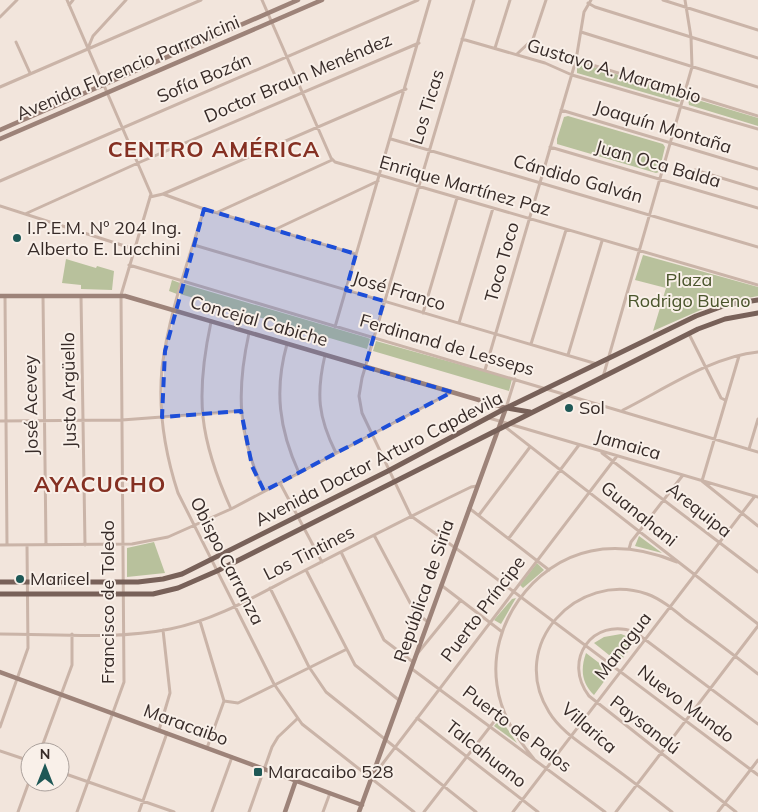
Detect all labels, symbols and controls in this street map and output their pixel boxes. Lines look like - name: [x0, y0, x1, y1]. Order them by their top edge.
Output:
- street label: Avenida Florencio Parravicini: [13, 10, 243, 125]
- street label: Doctor Braun Menéndez: [201, 28, 395, 127]
- street label: Gustavo A. Marambio: [524, 33, 704, 108]
- street label: Sofía Bozán: [153, 47, 254, 108]
- street label: Los Ticas: [404, 66, 449, 147]
- street label: Joaquín Montaña: [592, 95, 735, 158]
- district label: CENTRO AMÉRICA: [108, 135, 320, 163]
- street label: Juan Oca Balda: [593, 135, 724, 192]
- street label: Cándido Galván: [511, 149, 646, 208]
- street label: Enrique Martínez Paz: [377, 150, 553, 221]
- place label: I.P.E.M. Nº 204 Ing. Alberto E. Lucchini: [27, 216, 181, 260]
- street label: Toco Toco: [479, 219, 524, 305]
- marker: I.P.E.M. Nº 204 Ing. Alberto E. Lucchini: [11, 232, 23, 244]
- street label: José Franco: [350, 265, 449, 316]
- park label: Plaza Rodrigo Bueno: [627, 268, 751, 312]
- street label: Concejal Cabiche: [188, 290, 331, 351]
- street label: Ferdinand de Lesseps: [357, 309, 537, 380]
- street label: Justo Argüello: [56, 332, 81, 448]
- street label: José Acevey: [18, 354, 43, 455]
- street label: Avenida Doctor Arturo Capdevila: [251, 386, 506, 531]
- place label: Sol: [579, 396, 605, 419]
- marker: Sol: [563, 402, 575, 414]
- street label: Jamaica: [593, 424, 664, 465]
- district label: AYACUCHO: [34, 470, 166, 498]
- street label: Guanahani: [596, 476, 682, 551]
- street label: Arequipa: [662, 477, 737, 542]
- street label: Obispo Carranza: [185, 493, 270, 629]
- street label: República de Siria: [388, 516, 459, 665]
- street label: Francisco de Toledo: [96, 520, 119, 684]
- street label: Los Tintines: [259, 520, 358, 585]
- street label: Puerto Príncipe: [435, 551, 530, 666]
- place label: Maricel: [30, 567, 90, 590]
- marker: Maricel: [14, 573, 26, 585]
- street label: Managua: [589, 607, 656, 684]
- street label: Nuevo Mundo: [633, 660, 739, 748]
- street label: Puerto de Palos: [458, 680, 577, 777]
- street label: Paysandú: [606, 690, 685, 759]
- street label: Villarica: [557, 697, 622, 758]
- street label: Maracaibo: [141, 699, 232, 750]
- street label: Talcahuano: [441, 715, 532, 792]
- north arrow: [20, 742, 70, 792]
- text: N: [40, 745, 50, 763]
- place label: Maracaibo 528: [268, 760, 394, 783]
- marker: Maracaibo 528: [252, 766, 264, 778]

